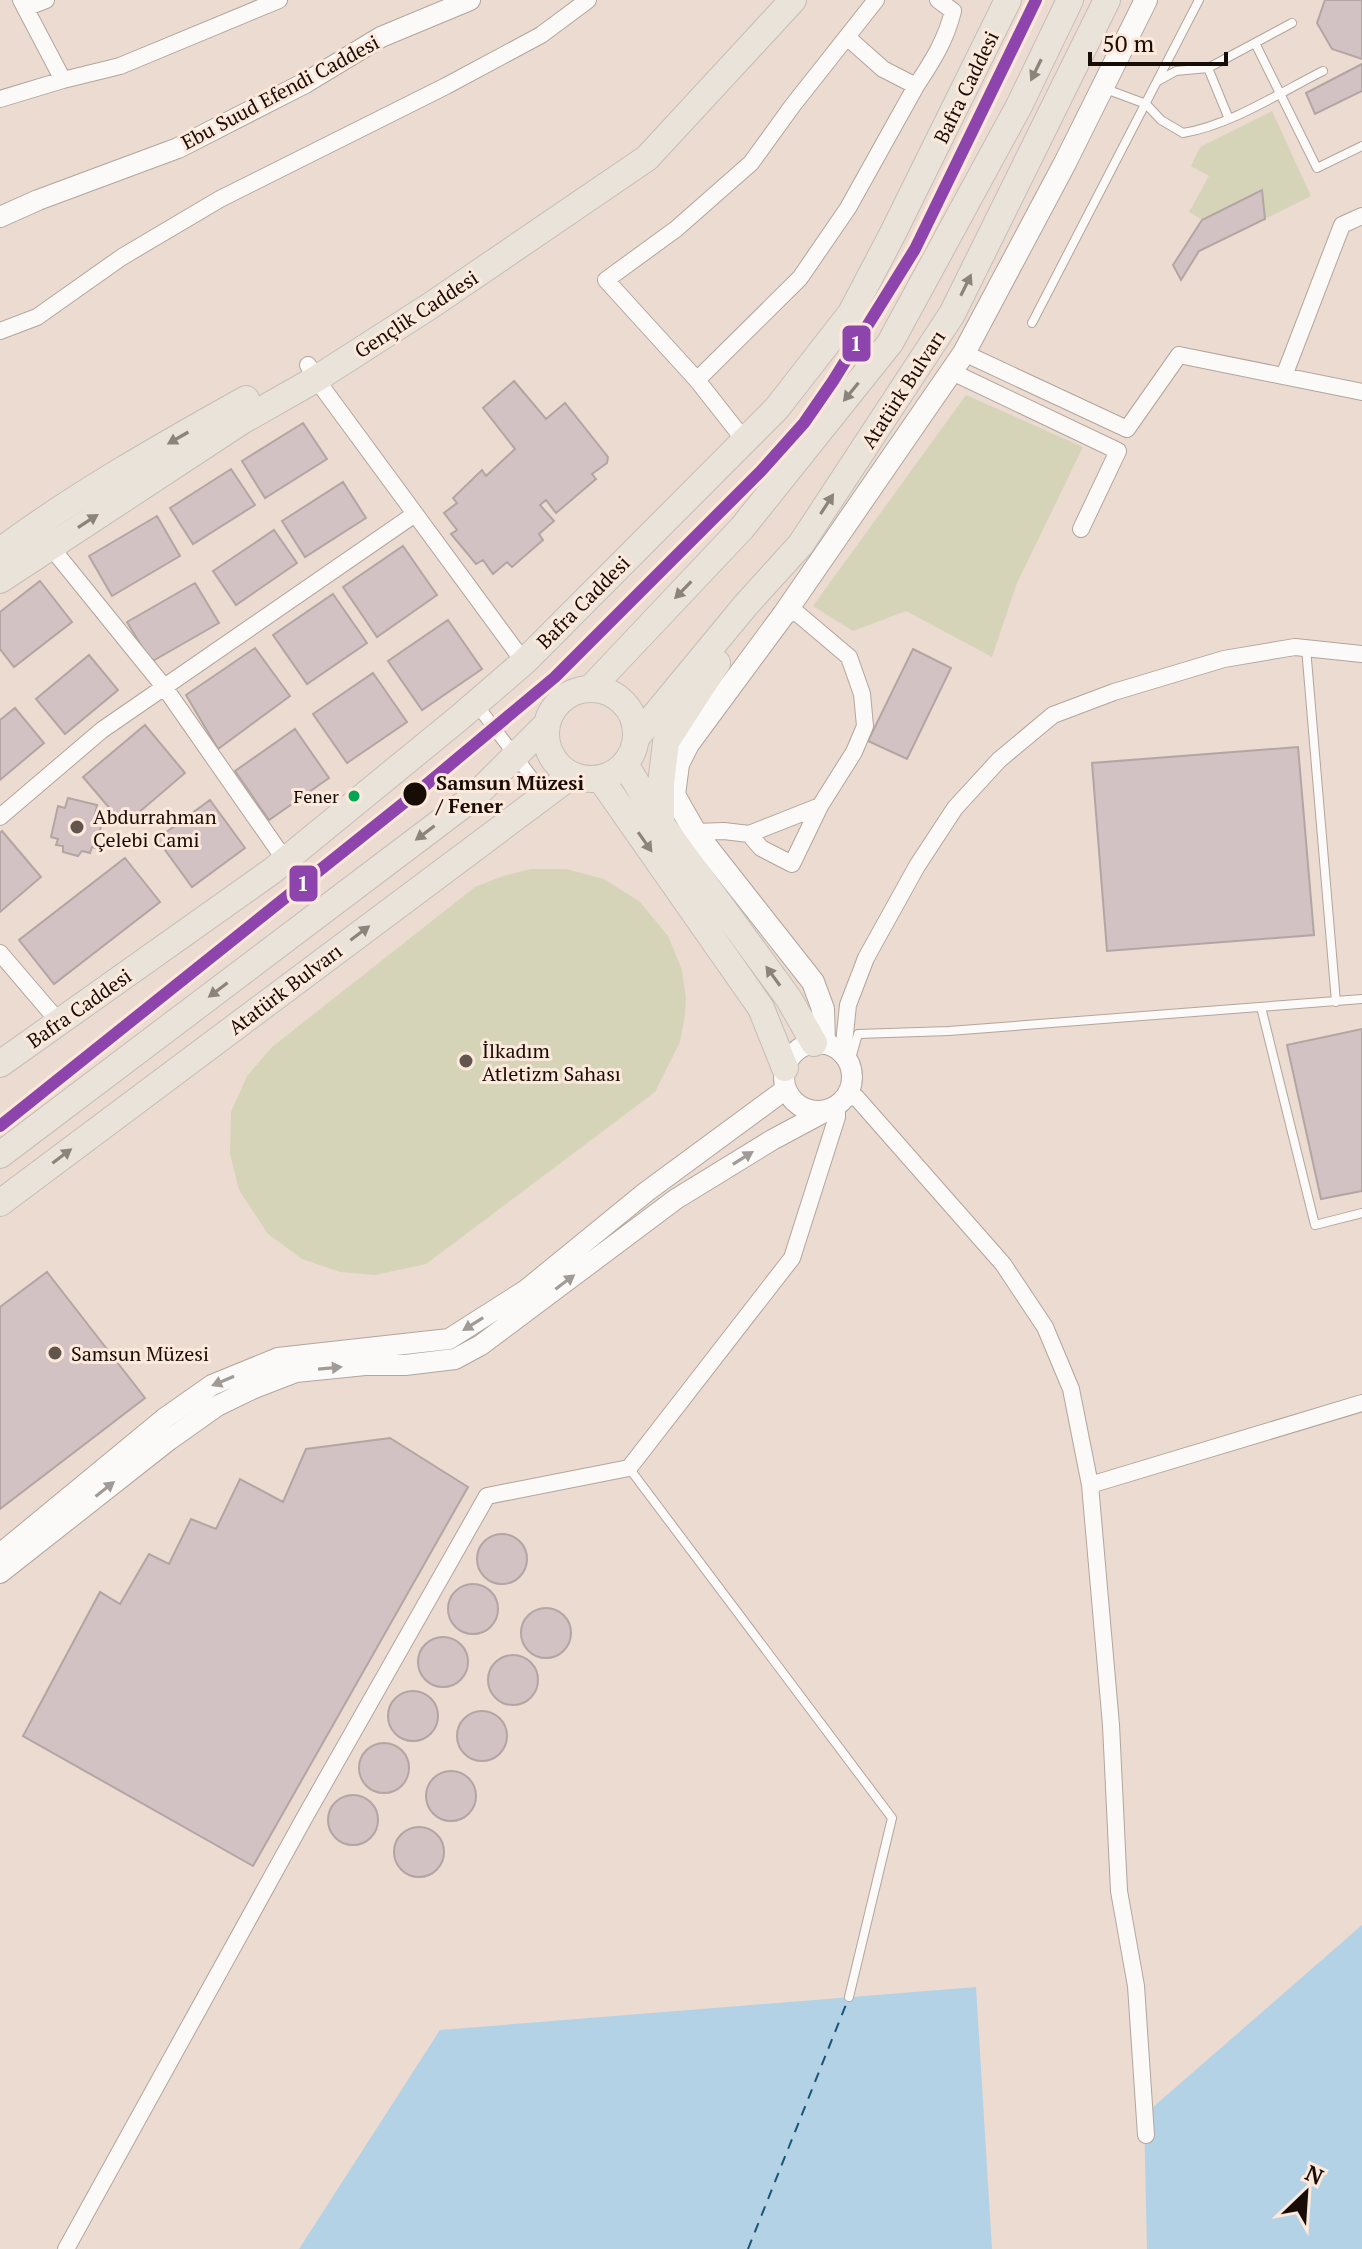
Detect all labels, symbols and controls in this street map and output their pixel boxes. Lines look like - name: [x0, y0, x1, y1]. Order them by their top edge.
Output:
- scale bar: [1090, 16, 1226, 66]
- street label: Bafra Caddesi: [927, 26, 1005, 148]
- text: 50 m: [1102, 27, 1154, 59]
- street label: Ebu Suud Efendi Caddesi: [176, 28, 384, 156]
- one-way arrow: [1029, 59, 1043, 82]
- street label: Gençlik Caddesi: [349, 264, 483, 364]
- one-way arrow: [959, 273, 973, 297]
- line badge: 1: [841, 324, 872, 363]
- street label: Atatürk Bulvarı: [855, 325, 951, 453]
- text: 1: [850, 328, 862, 357]
- one-way arrow: [843, 382, 860, 402]
- one-way arrow: [167, 431, 189, 445]
- one-way arrow: [820, 494, 835, 515]
- one-way arrow: [77, 515, 99, 529]
- street label: Bafra Caddesi: [530, 549, 636, 655]
- one-way arrow: [675, 580, 693, 599]
- place label: Samsun Müzesi / Fener: [435, 769, 584, 819]
- marker: Samsun Müzesi / Fener: [401, 780, 429, 808]
- place label: Fener: [293, 784, 339, 808]
- marker: Fener: [346, 788, 362, 804]
- place label: Abdurrahman Çelebi Cami: [93, 803, 217, 853]
- marker: Abdurrahman Çelebi Cami: [68, 818, 86, 836]
- one-way arrow: [415, 825, 436, 840]
- one-way arrow: [637, 832, 652, 853]
- line badge: 1: [288, 864, 319, 903]
- text: 1: [297, 868, 309, 897]
- one-way arrow: [349, 925, 371, 941]
- street label: Atatürk Bulvarı: [223, 937, 347, 1041]
- street label: Bafra Caddesi: [21, 962, 137, 1054]
- one-way arrow: [765, 966, 781, 987]
- one-way arrow: [207, 982, 229, 998]
- place label: İlkadım Atletizm Sahası: [482, 1037, 621, 1087]
- marker: İlkadım Atletizm Sahası: [457, 1052, 475, 1070]
- one-way arrow: [52, 1149, 73, 1165]
- one-way arrow: [731, 1151, 754, 1166]
- one-way arrow: [555, 1275, 575, 1291]
- one-way arrow: [462, 1316, 484, 1330]
- place label: Samsun Müzesi: [71, 1340, 209, 1367]
- marker: Samsun Müzesi: [46, 1344, 64, 1362]
- one-way arrow: [318, 1362, 343, 1375]
- one-way arrow: [211, 1374, 235, 1387]
- one-way arrow: [95, 1482, 115, 1498]
- north arrow: [1266, 2153, 1346, 2233]
- text: N: [1301, 2158, 1329, 2191]

